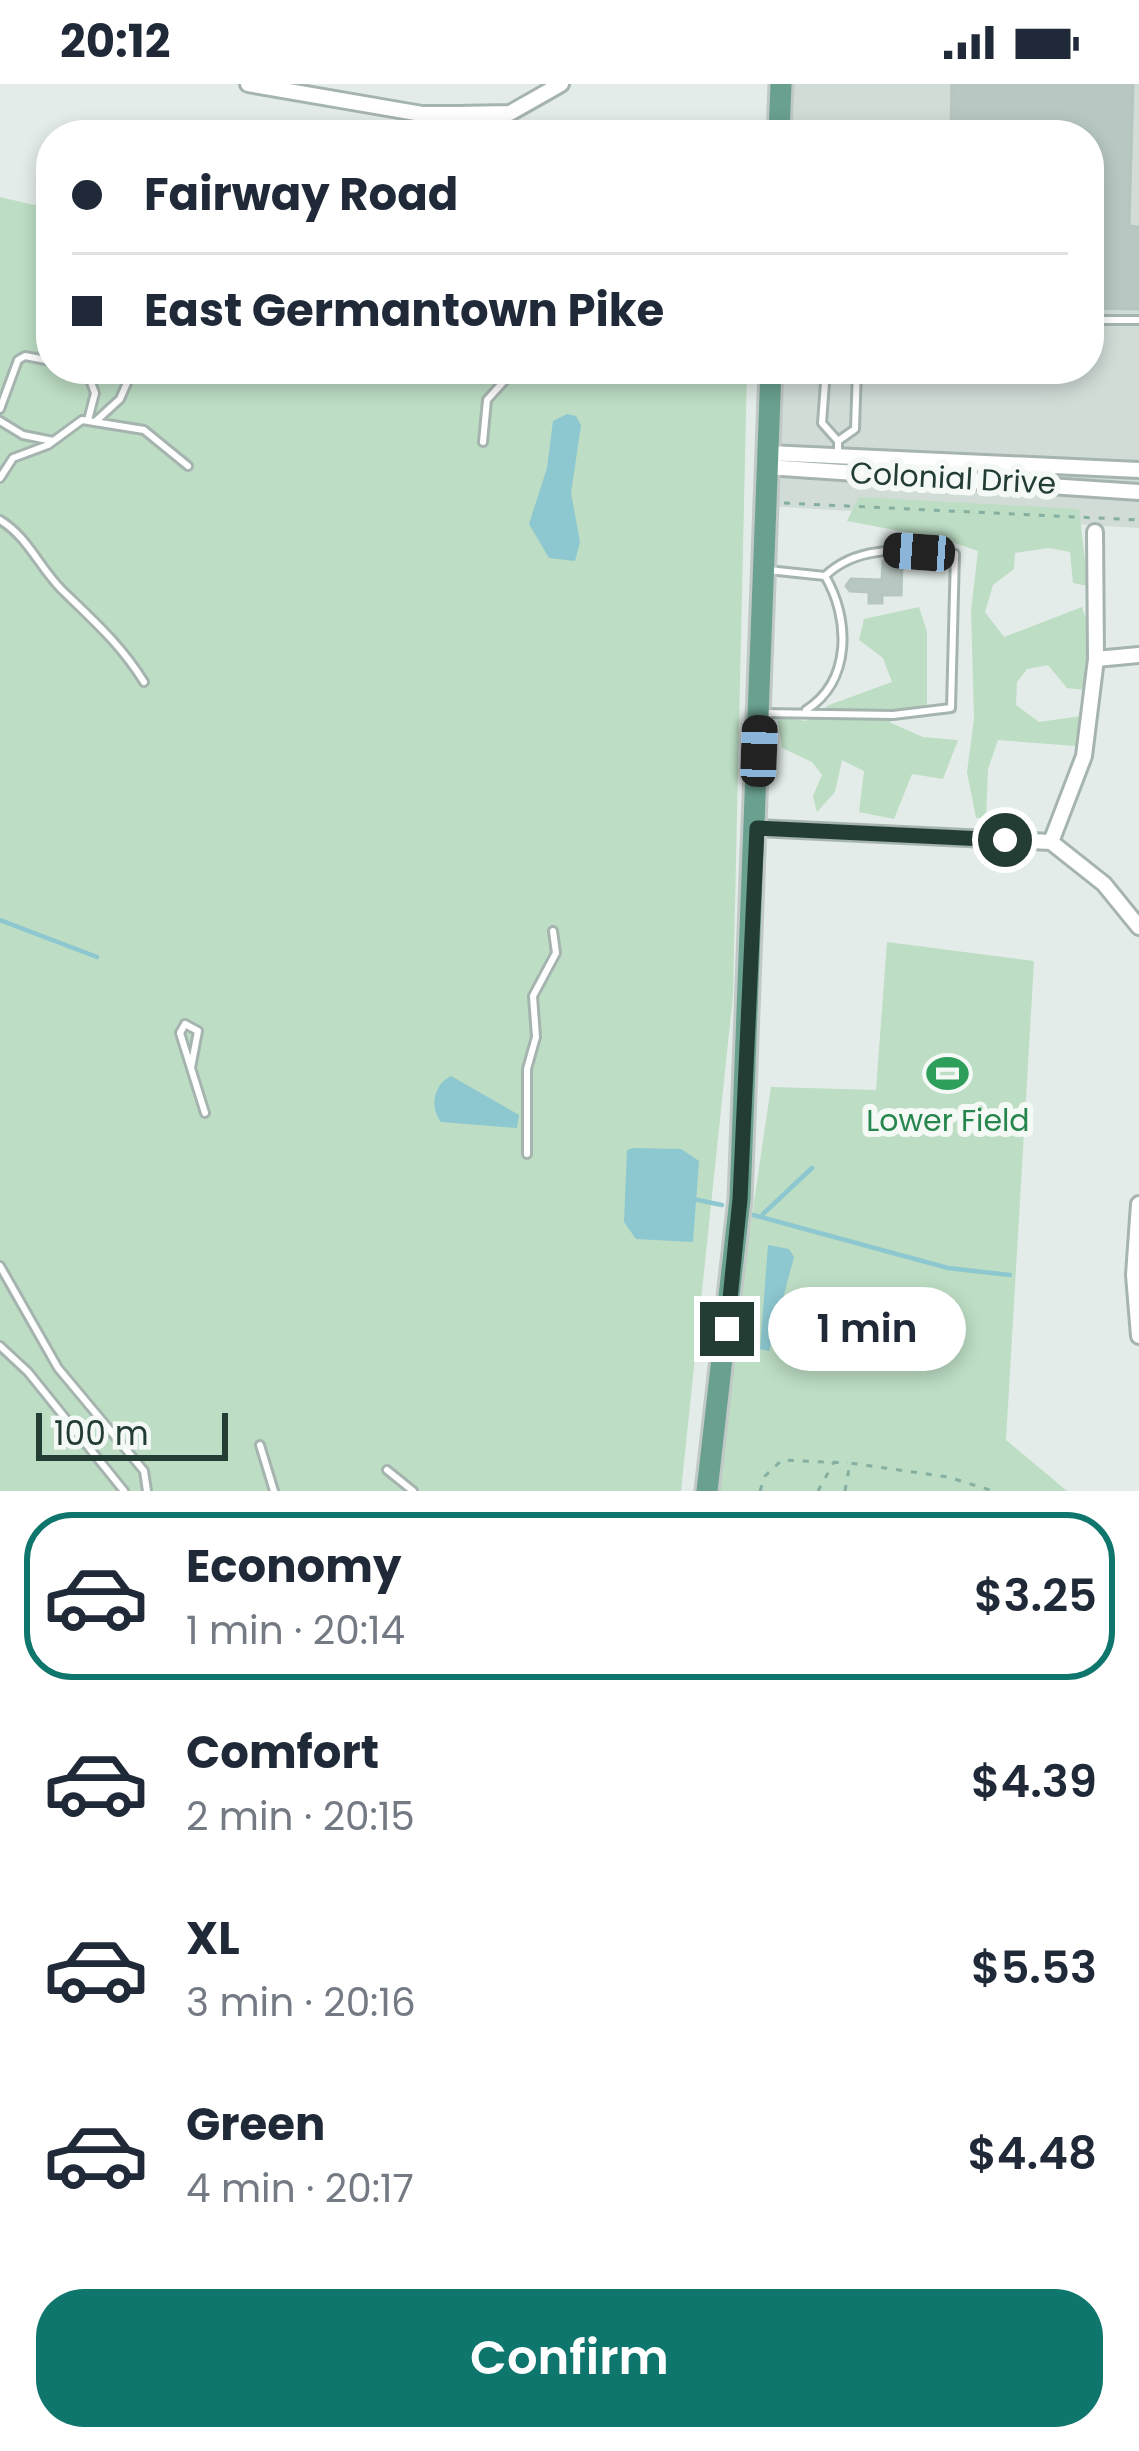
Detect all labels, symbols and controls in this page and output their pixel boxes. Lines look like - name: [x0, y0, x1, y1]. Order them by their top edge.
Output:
- text: 20:12: [60, 10, 170, 73]
- text: Fairway Road: [144, 163, 458, 226]
- text: East Germantown Pike: [144, 279, 664, 342]
- street label: Colonial Drive: [849, 451, 1057, 505]
- car: [882, 532, 956, 572]
- car: [740, 714, 778, 788]
- route start: [978, 813, 1032, 867]
- sports icon: Lower Field: [925, 1051, 971, 1097]
- place label: Lower Field: [866, 1099, 1030, 1142]
- callout: 1 min: [769, 1287, 967, 1371]
- text: 1 min: [817, 1301, 917, 1356]
- route end: [700, 1302, 754, 1356]
- scale bar: [36, 1407, 228, 1460]
- text: 100 m: [54, 1410, 149, 1457]
- text: Economy: [186, 1535, 401, 1598]
- icon: car: [42, 1542, 150, 1650]
- text: $3.25: [974, 1564, 1097, 1627]
- text: 1 min · 20:14: [186, 1603, 405, 1658]
- text: Comfort: [186, 1721, 379, 1784]
- icon: car: [42, 1728, 150, 1836]
- text: $4.39: [971, 1750, 1097, 1813]
- text: 2 min · 20:15: [186, 1789, 415, 1844]
- text: XL: [186, 1907, 240, 1970]
- icon: car: [42, 1914, 150, 2022]
- text: $5.53: [971, 1936, 1097, 1999]
- text: 3 min · 20:16: [186, 1975, 416, 2030]
- text: Green: [186, 2093, 325, 2156]
- icon: car: [42, 2100, 150, 2208]
- text: $4.48: [967, 2122, 1097, 2185]
- text: 4 min · 20:17: [186, 2161, 414, 2216]
- button: Confirm: [36, 2289, 1103, 2427]

